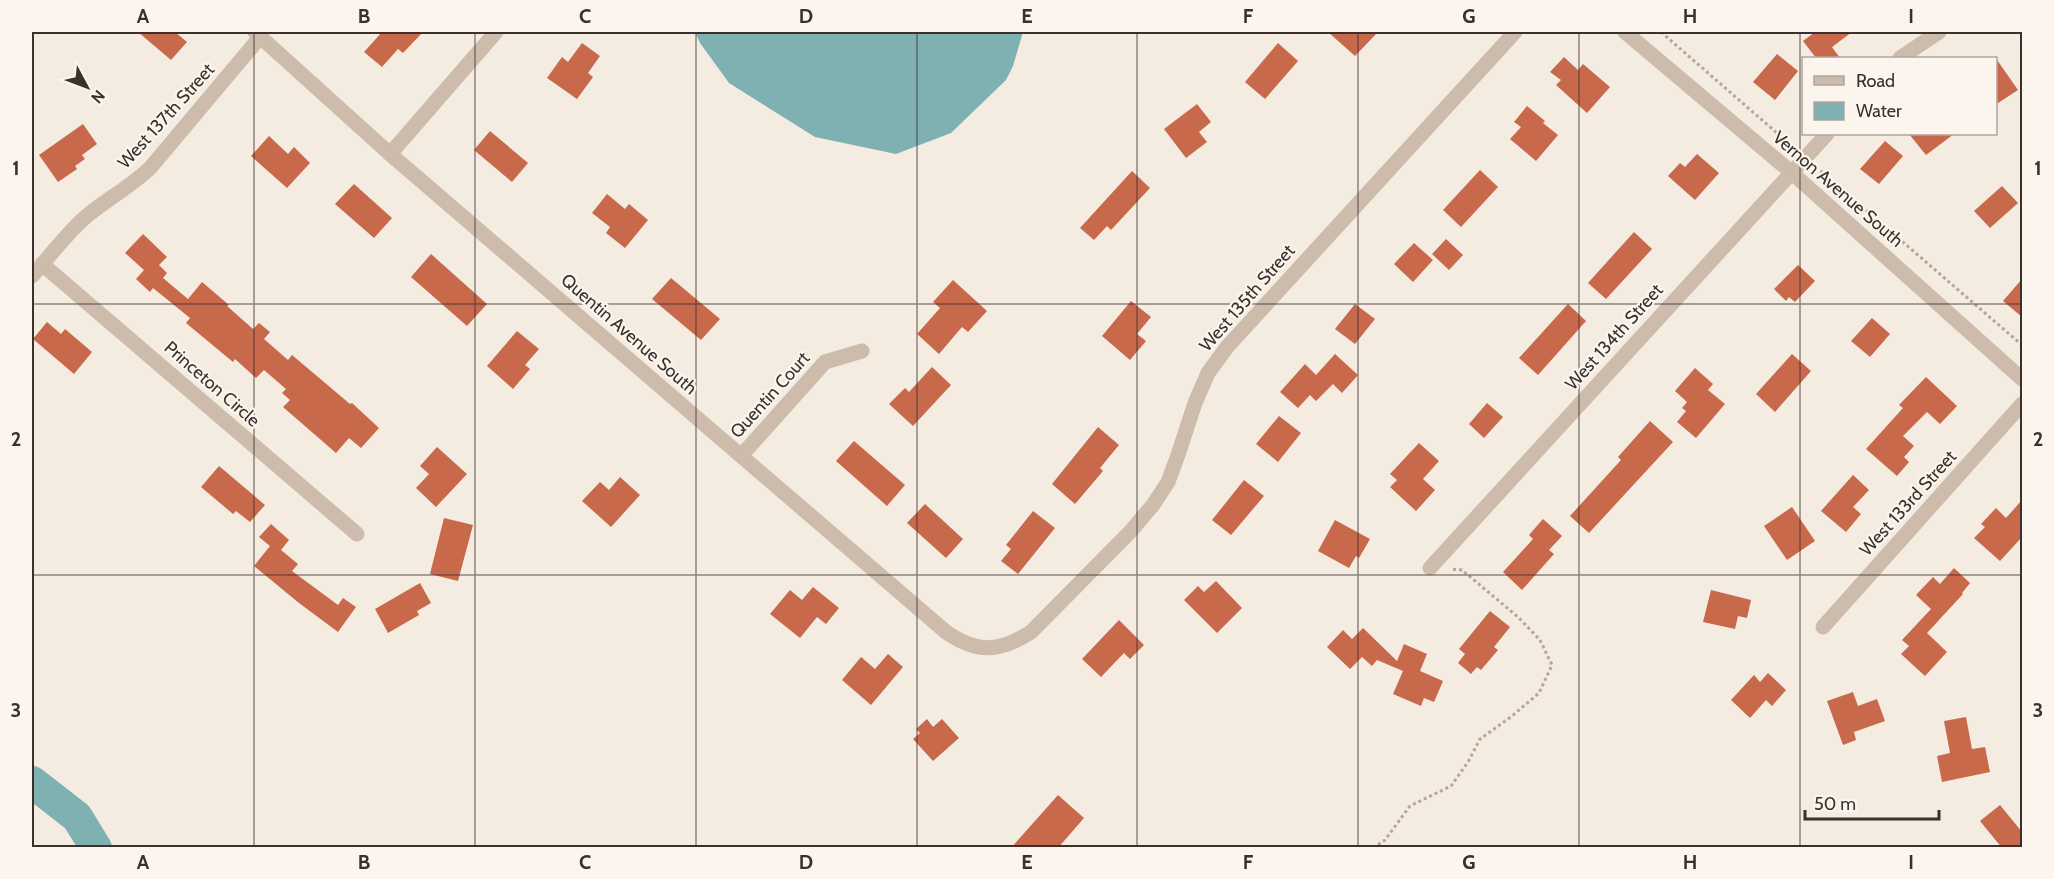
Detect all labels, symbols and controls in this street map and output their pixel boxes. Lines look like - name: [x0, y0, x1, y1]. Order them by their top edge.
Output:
- text: A: [137, 4, 150, 28]
- text: B: [358, 4, 370, 28]
- text: C: [579, 4, 591, 28]
- text: D: [799, 4, 813, 28]
- text: E: [1021, 4, 1033, 28]
- text: F: [1243, 4, 1254, 28]
- text: G: [1462, 4, 1476, 28]
- text: H: [1683, 4, 1697, 28]
- text: I: [1908, 4, 1914, 28]
- north arrow: [57, 57, 117, 117]
- legend: [1802, 57, 1997, 135]
- street label: West 137th Street: [113, 59, 219, 173]
- text: Road: [1856, 70, 1895, 92]
- text: N: [87, 86, 109, 107]
- text: Water: [1856, 100, 1902, 122]
- street label: Vernon Avenue South: [1768, 126, 1908, 252]
- text: 1: [12, 156, 20, 180]
- text: 1: [2034, 156, 2042, 180]
- street label: West 135th Street: [1195, 240, 1299, 356]
- street label: Quentin Avenue South: [556, 269, 702, 399]
- street label: West 134th Street: [1561, 279, 1667, 395]
- street label: Princeton Circle: [160, 337, 264, 431]
- street label: Quentin Court: [726, 347, 814, 443]
- text: 2: [11, 427, 21, 451]
- text: 2: [2033, 427, 2043, 451]
- street label: West 133rd Street: [1855, 446, 1961, 560]
- text: 3: [11, 698, 21, 722]
- text: 3: [2033, 698, 2043, 722]
- scale bar: [1805, 783, 1938, 821]
- text: 50 m: [1814, 793, 1856, 815]
- text: A: [137, 850, 150, 874]
- text: B: [358, 850, 370, 874]
- text: C: [579, 850, 591, 874]
- text: D: [799, 850, 813, 874]
- text: E: [1021, 850, 1033, 874]
- text: F: [1243, 850, 1254, 874]
- text: G: [1462, 850, 1476, 874]
- text: H: [1683, 850, 1697, 874]
- text: I: [1908, 850, 1914, 874]

